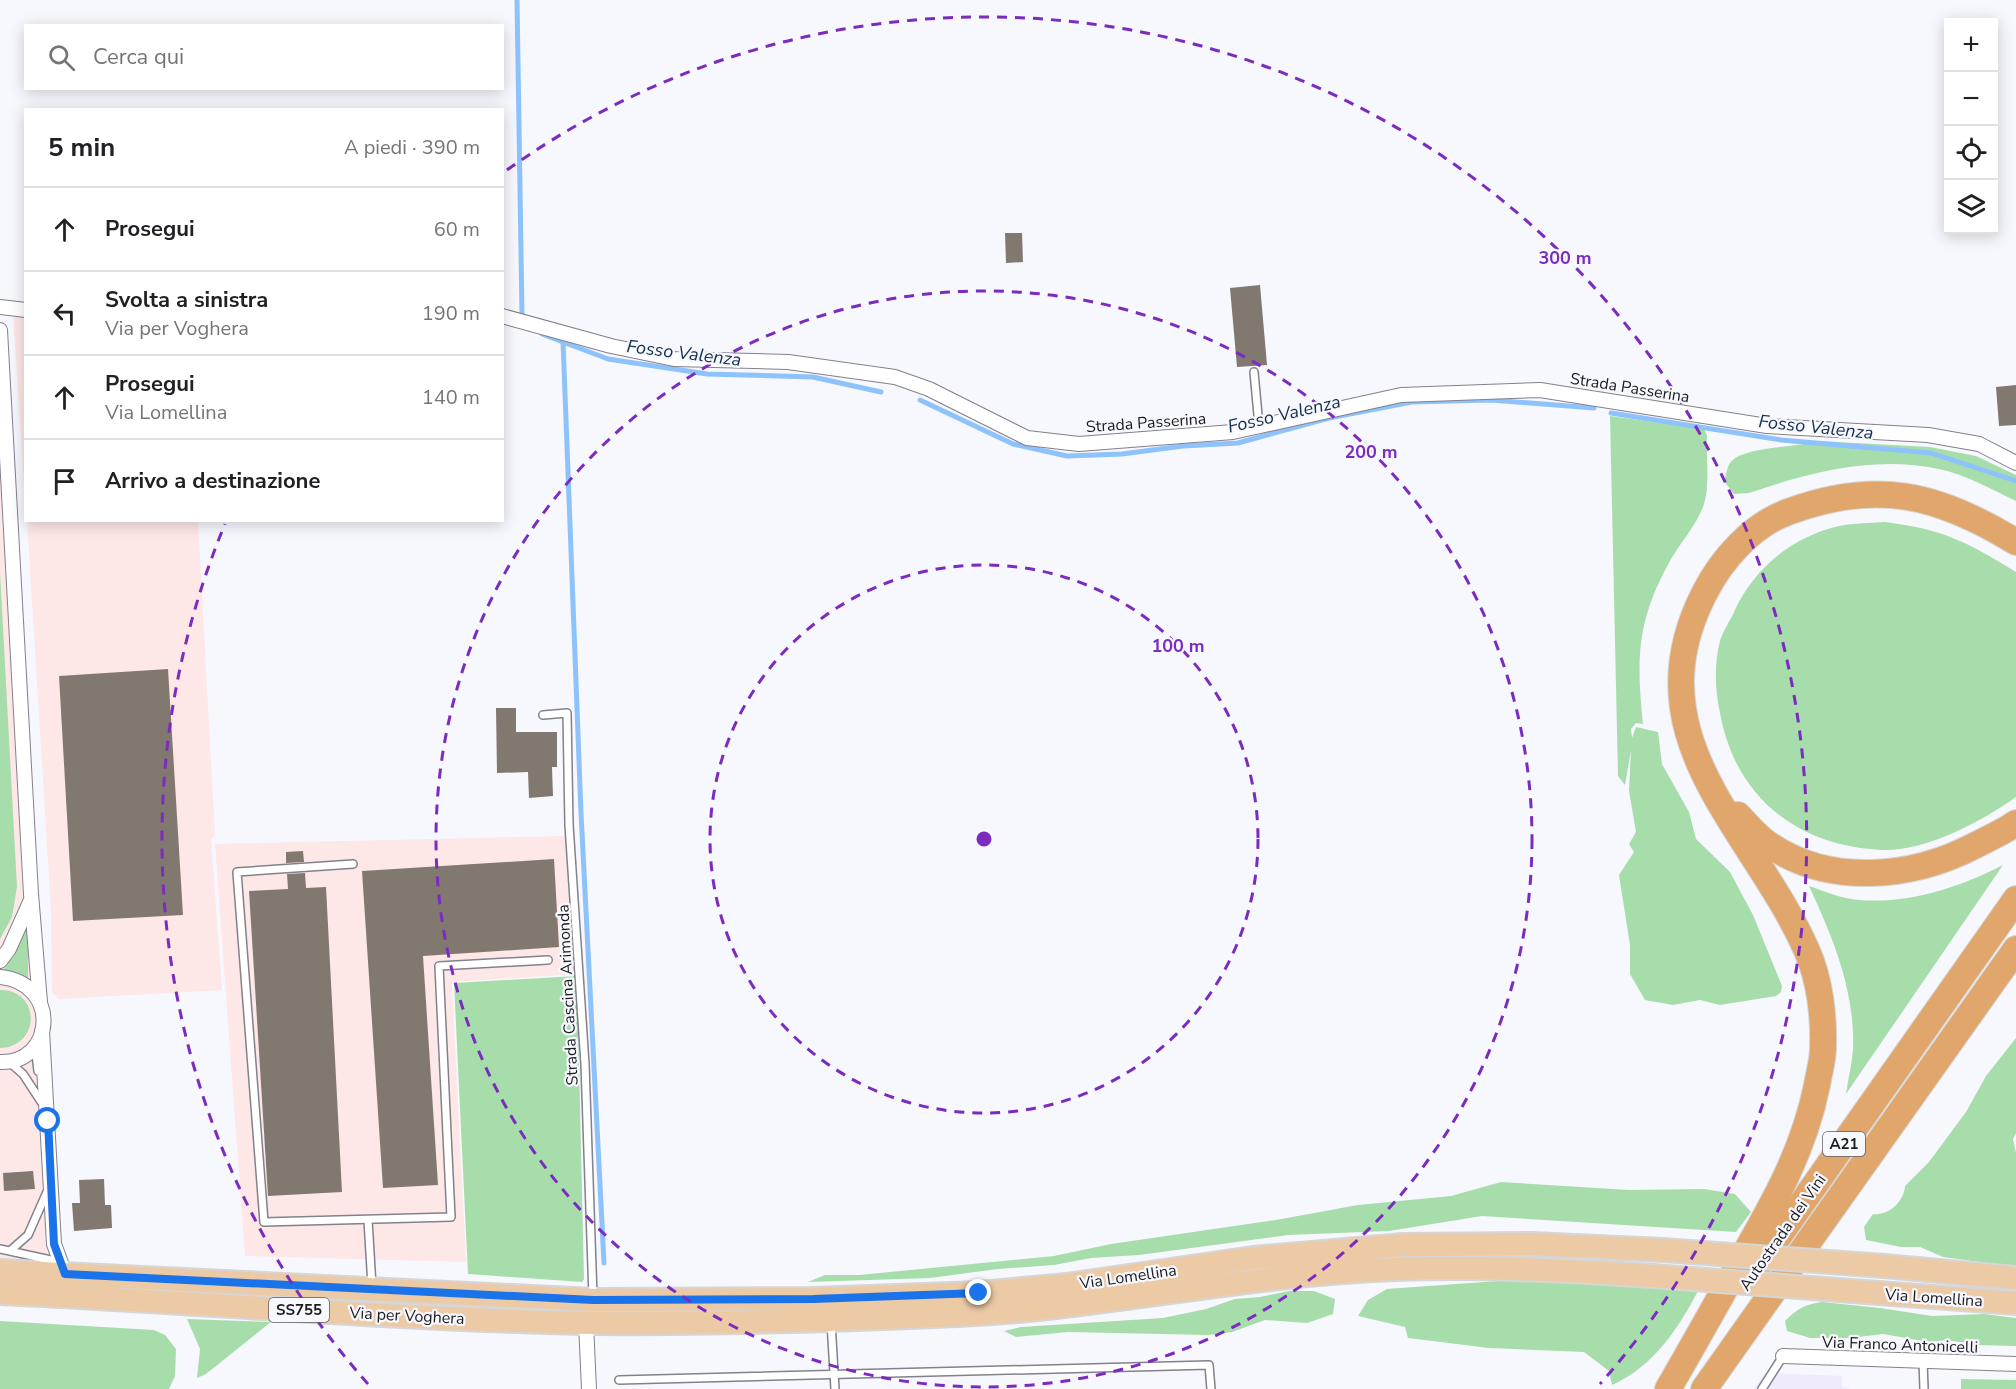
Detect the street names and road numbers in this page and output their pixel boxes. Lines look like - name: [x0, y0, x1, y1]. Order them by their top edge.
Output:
- street label: Strada Passerina: [1569, 368, 1691, 408]
- street label: Strada Passerina: [1085, 408, 1207, 438]
- street label: Strada Cascina Arimonda: [552, 904, 584, 1086]
- road number: A21: [1823, 1132, 1865, 1156]
- street label: Autostrada dei Vini: [1734, 1170, 1831, 1295]
- street label: Via Lomellina: [1077, 1259, 1178, 1295]
- street label: Via Lomellina: [1883, 1284, 1983, 1312]
- road number: SS755: [269, 1298, 329, 1322]
- street label: Via per Voghera: [348, 1302, 465, 1330]
- street label: Via Franco Antonicelli: [1820, 1331, 1978, 1359]

